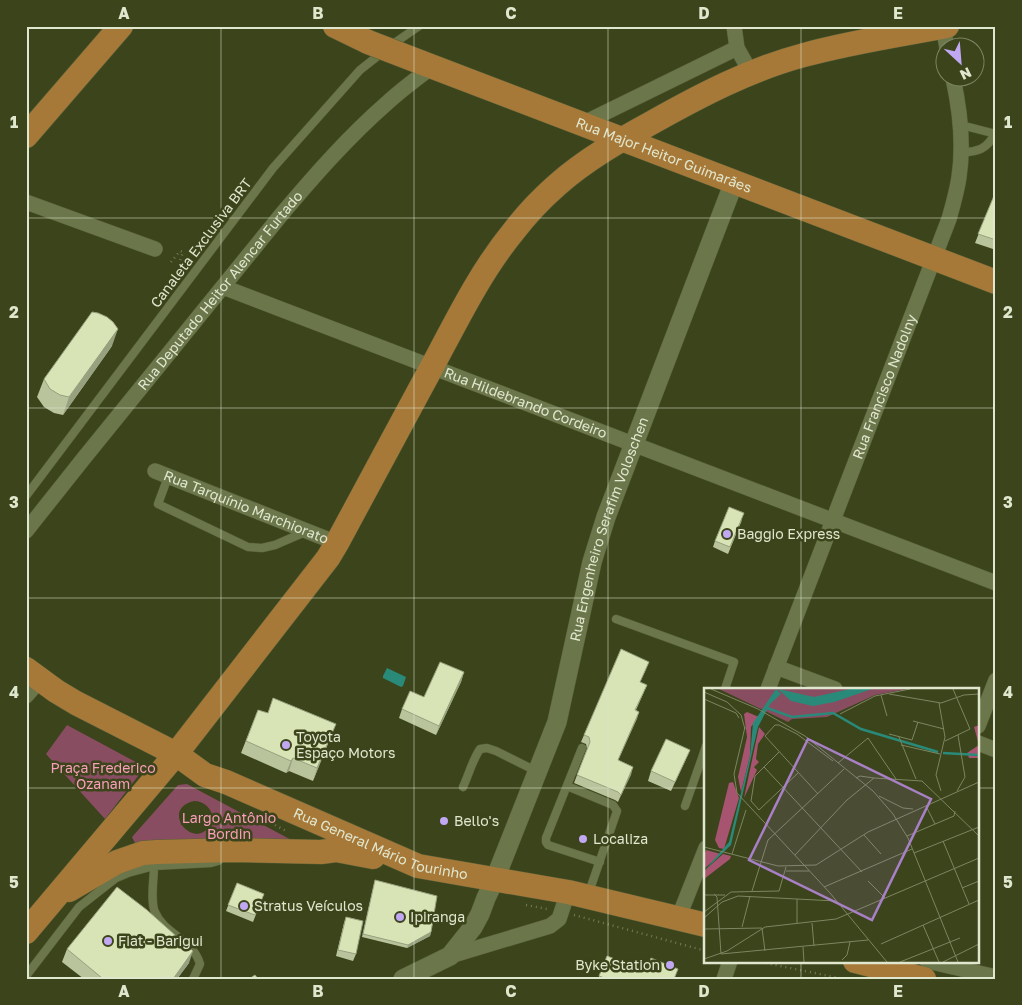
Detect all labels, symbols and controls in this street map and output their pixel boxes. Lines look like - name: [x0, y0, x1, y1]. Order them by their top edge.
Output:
- text: A: [118, 3, 130, 23]
- text: B: [312, 3, 324, 23]
- text: C: [505, 3, 517, 23]
- text: D: [698, 3, 710, 23]
- text: E: [893, 3, 903, 23]
- north arrow: [934, 38, 984, 88]
- text: N: [957, 64, 974, 84]
- text: 1: [10, 112, 18, 132]
- text: 1: [1004, 112, 1012, 132]
- street label: Rua Major Heitor Guimarães: [574, 113, 754, 196]
- street label: Canaleta Exclusiva BRT: [146, 174, 255, 311]
- street label: Rua Deputado Heitor Alencar Furtado: [134, 187, 306, 393]
- text: 2: [9, 302, 19, 322]
- text: 2: [1003, 302, 1013, 322]
- street label: Rua Francisco Nadolny: [848, 311, 920, 461]
- street label: Rua Hildebrando Cordeiro: [442, 363, 610, 441]
- street label: Rua Engenheiro Serafim Voloschen: [566, 414, 651, 643]
- street label: Rua Tarquínio Marchiorato: [161, 466, 331, 547]
- text: 3: [9, 492, 19, 512]
- text: 3: [1003, 492, 1013, 512]
- place label: Baggio Express: [737, 525, 840, 542]
- marker: Baggio Express: [721, 528, 733, 540]
- text: 4: [9, 682, 19, 702]
- text: 4: [1003, 682, 1013, 702]
- inset map: [704, 688, 980, 962]
- place label: Toyota Espaço Motors: [296, 728, 395, 761]
- marker: Toyota Espaço Motors: [280, 739, 292, 751]
- park label: Praça Frederico Ozanam: [50, 759, 156, 792]
- street label: Rua General Mário Tourinho: [291, 804, 469, 882]
- park label: Largo Antônio Bordin: [182, 809, 276, 842]
- place label: Bello's: [454, 812, 499, 829]
- marker: Bello's: [438, 815, 450, 827]
- place label: Localiza: [593, 830, 648, 847]
- marker: Localiza: [577, 833, 589, 845]
- text: 5: [9, 872, 19, 892]
- text: 5: [1003, 872, 1013, 892]
- place label: Stratus Veículos: [254, 897, 363, 914]
- marker: Stratus Veículos: [238, 900, 250, 912]
- place label: Ipiranga: [410, 908, 465, 925]
- marker: Ipiranga: [394, 911, 406, 923]
- place label: Fiat - Barigui: [118, 932, 203, 949]
- marker: Fiat - Barigui: [102, 935, 114, 947]
- place label: Byke Station: [575, 956, 660, 973]
- marker: Byke Station: [664, 959, 676, 971]
- text: A: [118, 981, 130, 1001]
- text: B: [312, 981, 324, 1001]
- text: C: [505, 981, 517, 1001]
- text: D: [698, 981, 710, 1001]
- text: E: [893, 981, 903, 1001]

